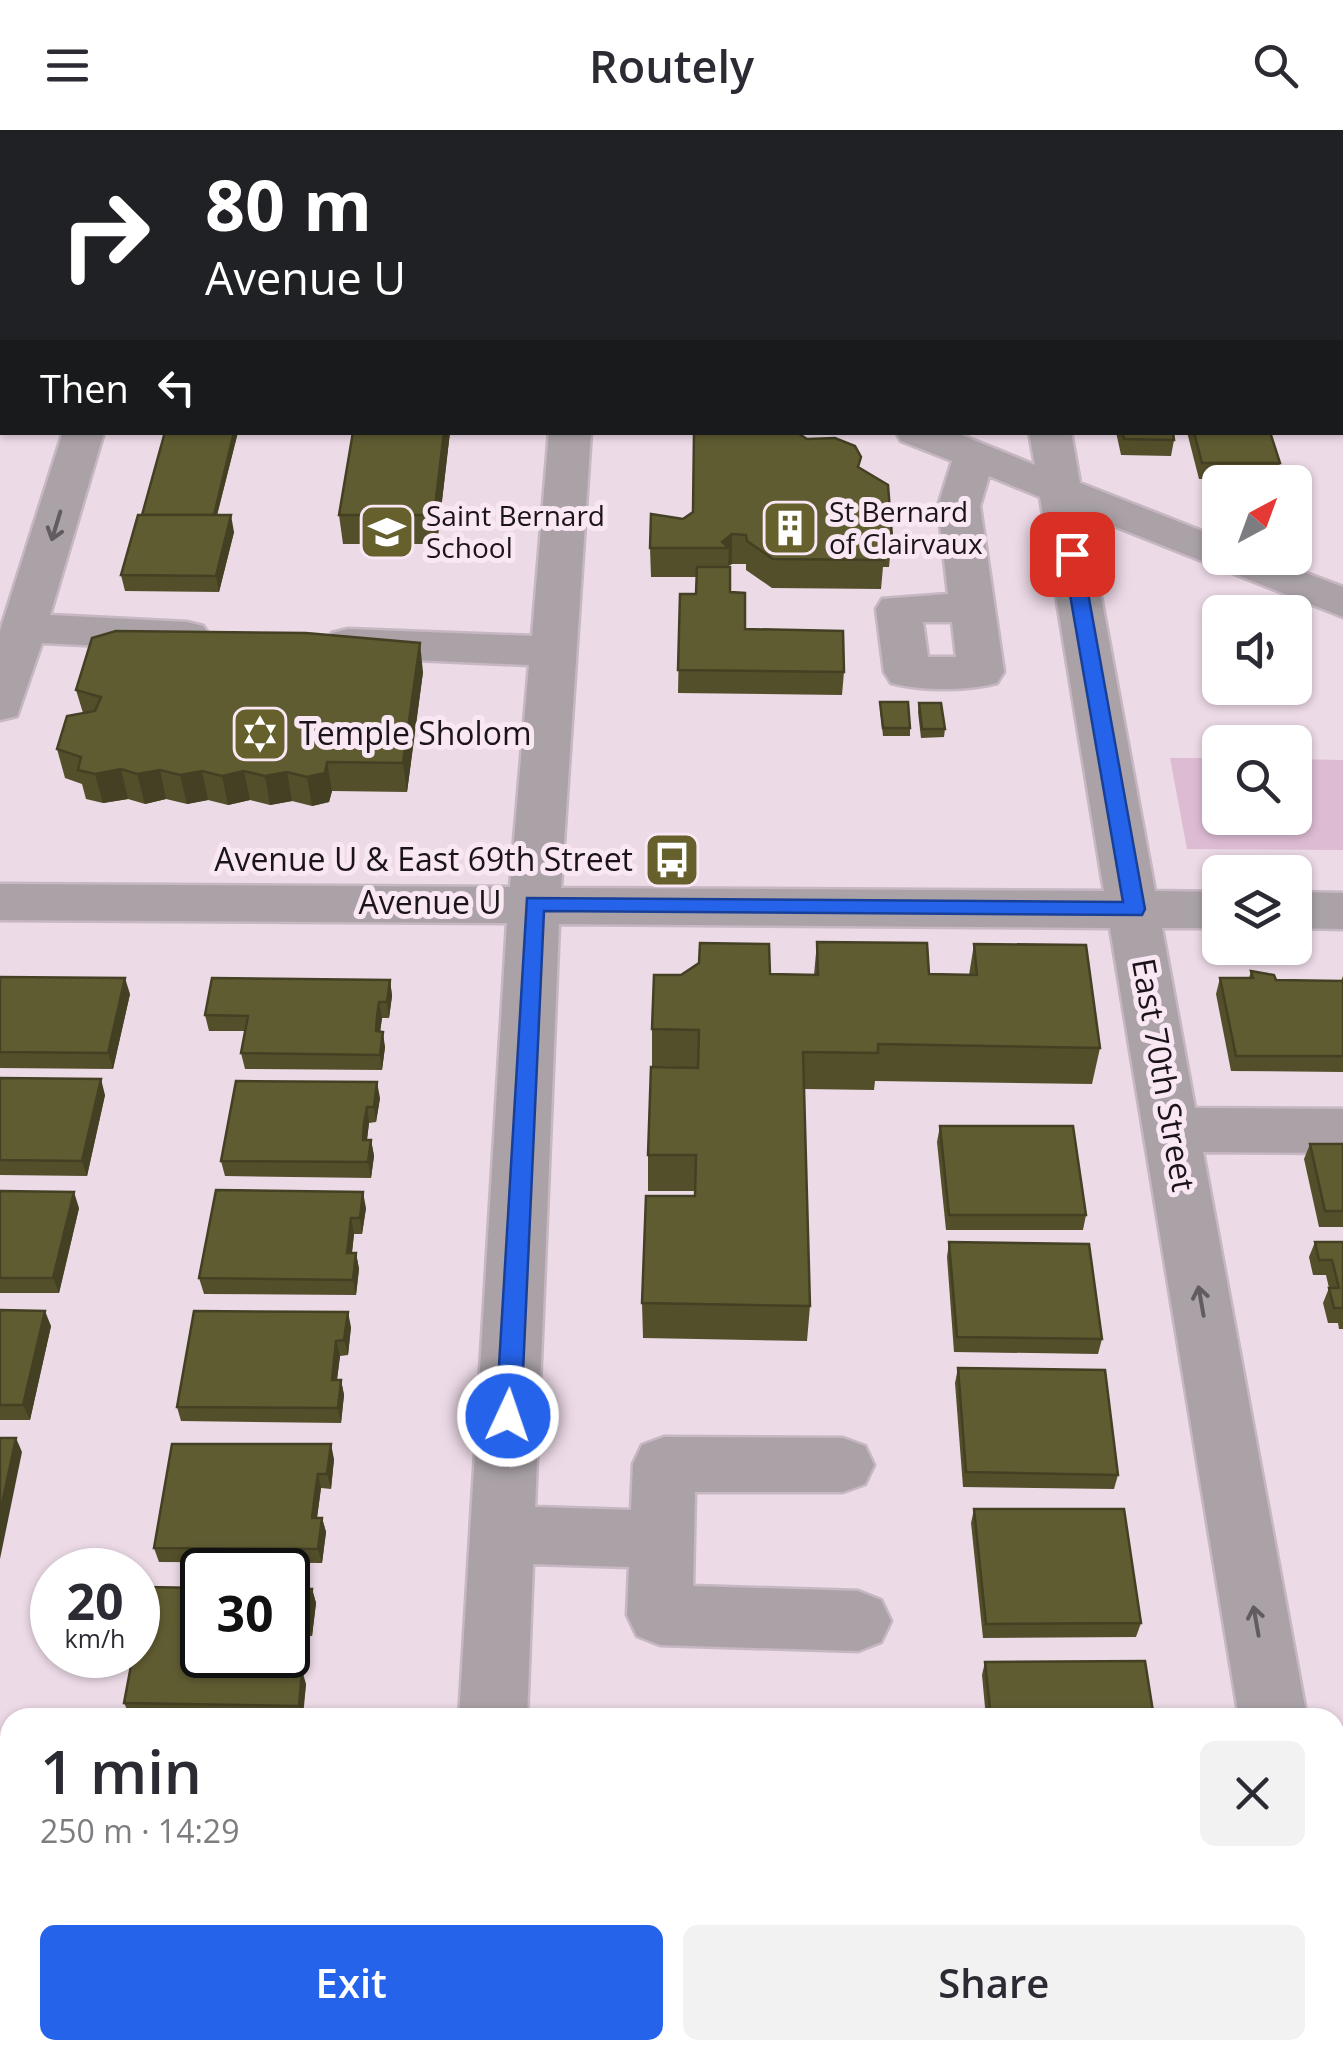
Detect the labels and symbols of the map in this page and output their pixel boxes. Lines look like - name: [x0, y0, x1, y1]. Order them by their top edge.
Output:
- north arrow: [1202, 465, 1312, 575]
- place label: St Bernard of Clairvaux: [829, 492, 983, 562]
- place label: Saint Bernard School: [426, 496, 605, 566]
- building icon: St Bernard of Clairvaux: [760, 498, 820, 558]
- school or university icon: Saint Bernard School: [357, 502, 417, 562]
- one-way arrow: [46, 510, 64, 541]
- pin: [1030, 512, 1115, 597]
- synagogue icon: Temple Sholom: [230, 704, 290, 764]
- place label: Temple Sholom: [299, 711, 532, 754]
- bus stop icon: Avenue U & East 69th Street: [642, 830, 702, 890]
- place label: Avenue U & East 69th Street: [214, 837, 633, 880]
- street label: Avenue U: [358, 880, 502, 923]
- street label: East 70th Street: [1123, 955, 1206, 1195]
- one-way arrow: [1191, 1285, 1210, 1318]
- position arrow: [456, 1364, 560, 1468]
- speed limit sign: 30: [180, 1548, 310, 1678]
- one-way arrow: [1246, 1606, 1265, 1638]

